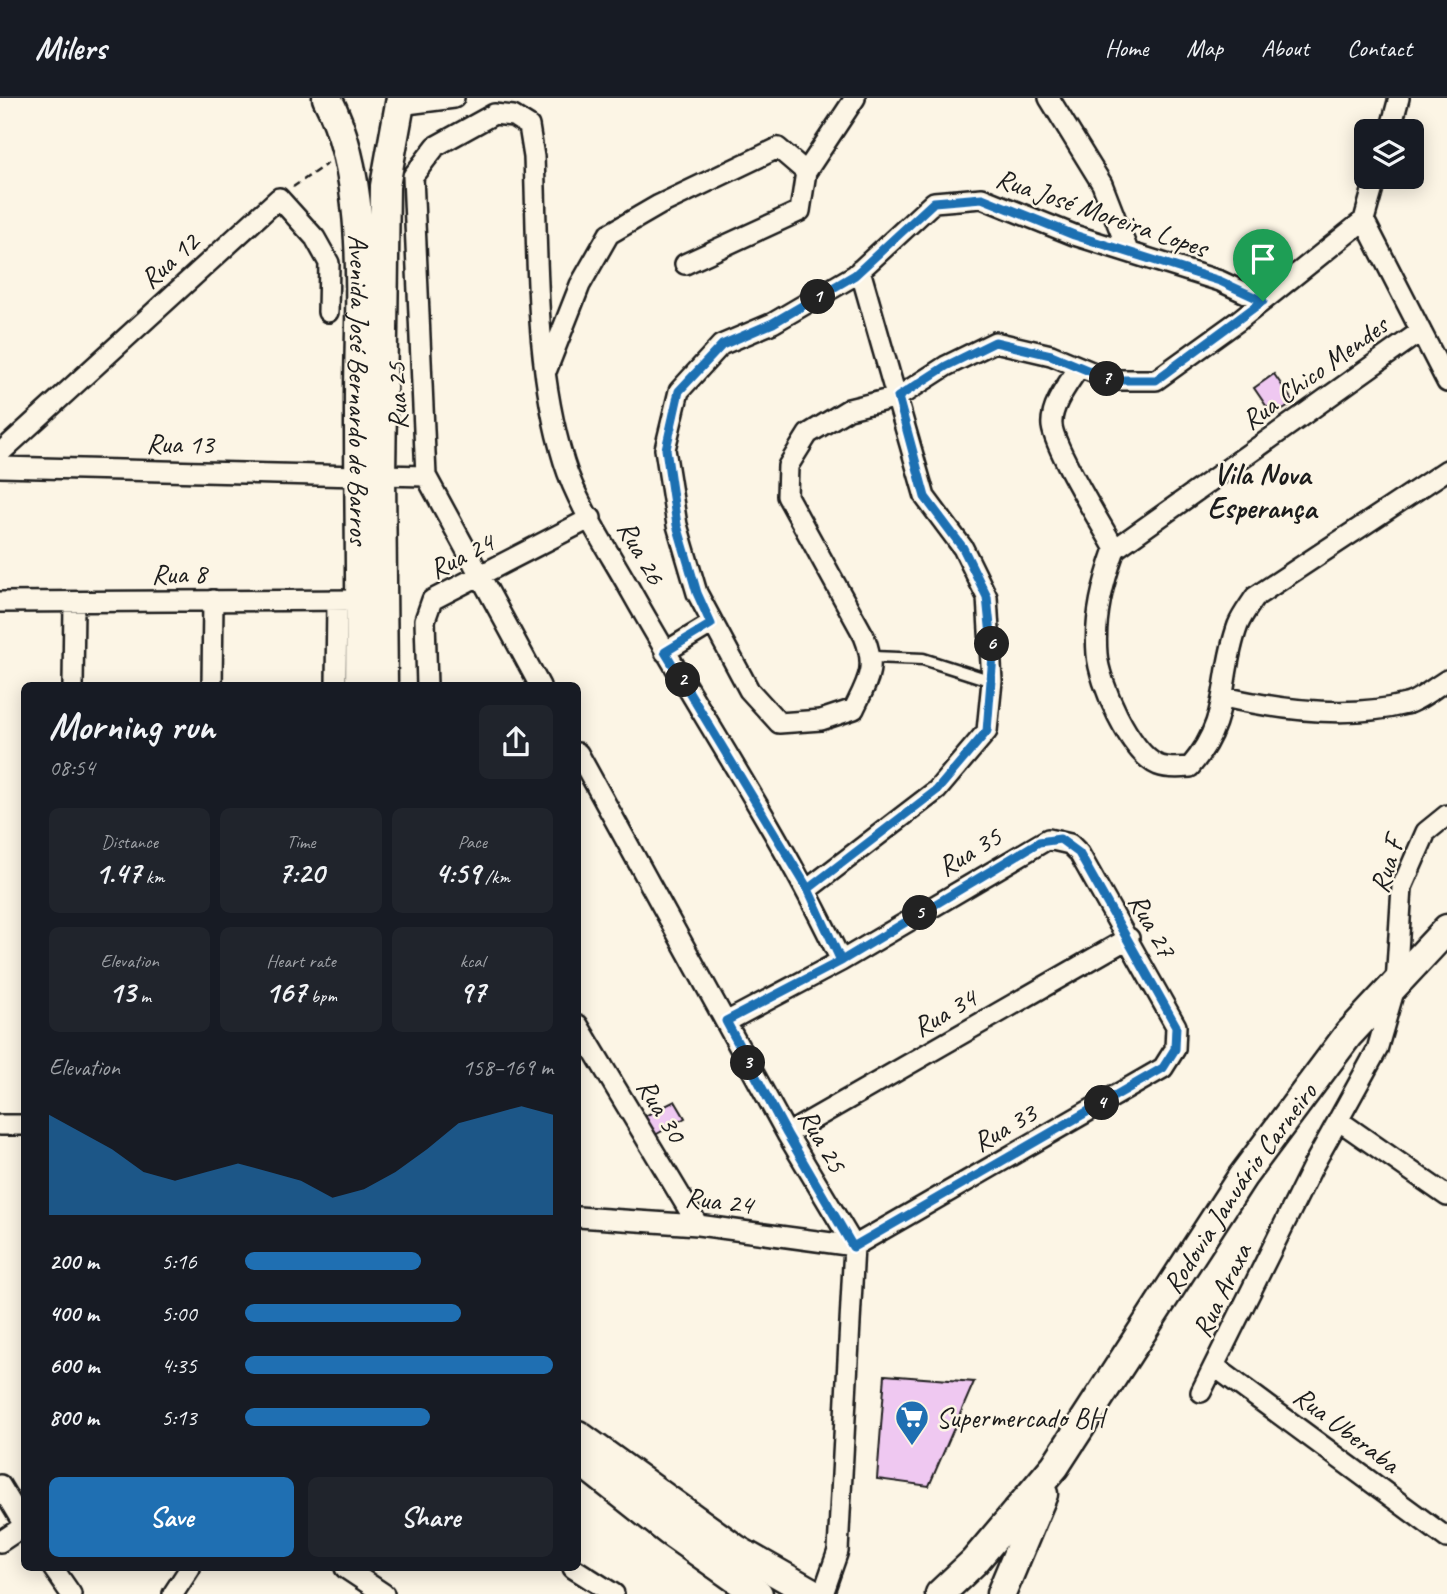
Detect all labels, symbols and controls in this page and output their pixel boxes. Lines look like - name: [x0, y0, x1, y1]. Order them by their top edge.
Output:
- text: Milers: [35, 27, 106, 69]
- text: Home: [1105, 33, 1148, 63]
- text: Map: [1186, 33, 1223, 63]
- text: About: [1261, 33, 1309, 63]
- text: Contact: [1347, 33, 1412, 63]
- map controls: [1354, 119, 1424, 189]
- button: layers: [1354, 119, 1424, 189]
- street label: Rua José Moreira Lopes: [992, 160, 1214, 266]
- street label: Rua 12: [132, 223, 208, 296]
- pin: [1233, 229, 1293, 301]
- street label: Avenida José Bernardo de Barros: [341, 233, 377, 547]
- icon: arrive: [1244, 240, 1282, 278]
- pin: 1: [800, 280, 836, 314]
- text: 1: [813, 284, 822, 308]
- street label: Rua Chico Mendes: [1234, 306, 1396, 437]
- street label: Rua 25: [378, 360, 415, 430]
- pin: 7: [1090, 362, 1124, 396]
- text: 7: [1102, 366, 1111, 390]
- street label: Rua 13: [146, 425, 217, 462]
- district label: Vila Nova Esperança: [1208, 455, 1319, 527]
- street label: Rua 26: [610, 514, 674, 592]
- street label: Rua 24: [423, 523, 501, 586]
- street label: Rua 8: [151, 555, 209, 591]
- pin: 6: [974, 626, 1010, 662]
- text: 6: [987, 631, 996, 655]
- pin: 2: [666, 662, 700, 698]
- text: 2: [678, 667, 687, 691]
- text: Morning run: [49, 703, 215, 750]
- button: share: [479, 705, 553, 779]
- text: 08:54: [49, 753, 95, 782]
- street label: Rua 35: [931, 818, 1009, 884]
- street label: Rua F: [1361, 828, 1414, 897]
- text: Distance: [101, 830, 158, 854]
- text: Time: [286, 830, 316, 854]
- text: Pace: [458, 830, 487, 854]
- text: 1.47: [95, 854, 141, 892]
- text: 7:20: [278, 854, 324, 892]
- text: 4:59: [435, 854, 480, 892]
- text: km: [141, 865, 164, 889]
- text: /km: [480, 865, 510, 889]
- street label: Rua 27: [1121, 887, 1185, 965]
- pin: 5: [902, 896, 937, 930]
- text: 5: [915, 900, 924, 924]
- text: Elevation: [100, 949, 159, 973]
- text: Heart rate: [266, 949, 336, 973]
- text: kcal: [460, 949, 485, 973]
- text: 13: [109, 973, 136, 1011]
- text: 167: [265, 973, 306, 1011]
- text: 97: [459, 973, 486, 1011]
- street label: Rua 34: [906, 979, 984, 1045]
- text: m: [136, 984, 151, 1008]
- text: bpm: [306, 984, 337, 1008]
- pin: 3: [730, 1046, 766, 1080]
- text: 3: [743, 1050, 752, 1074]
- text: Elevation: [49, 1053, 120, 1082]
- text: 158–169 m: [462, 1053, 553, 1082]
- street label: Rua 30: [629, 1072, 695, 1150]
- street label: Rodovia Januário Carneiro: [1155, 1074, 1326, 1300]
- pin: 4: [1084, 1086, 1120, 1121]
- text: 4: [1097, 1090, 1106, 1114]
- street label: Rua 33: [966, 1094, 1044, 1160]
- street label: Rua 25: [790, 1102, 855, 1180]
- street label: Rua 24: [683, 1179, 757, 1222]
- street label: Rua Araxa: [1184, 1236, 1260, 1343]
- text: 200 m: [49, 1247, 99, 1276]
- text: 5:16: [161, 1247, 197, 1276]
- text: 400 m: [49, 1299, 99, 1328]
- text: 5:00: [161, 1299, 197, 1328]
- text: 600 m: [49, 1351, 99, 1380]
- text: 4:35: [161, 1351, 197, 1380]
- street label: Rua Uberaba: [1287, 1378, 1408, 1482]
- supermarket icon: Supermercado BH: [893, 1398, 931, 1447]
- place label: Supermercado BH: [936, 1400, 1108, 1435]
- text: 800 m: [49, 1403, 99, 1432]
- text: 5:13: [161, 1403, 197, 1432]
- button: Save: [49, 1477, 294, 1557]
- button: Share: [308, 1477, 553, 1557]

